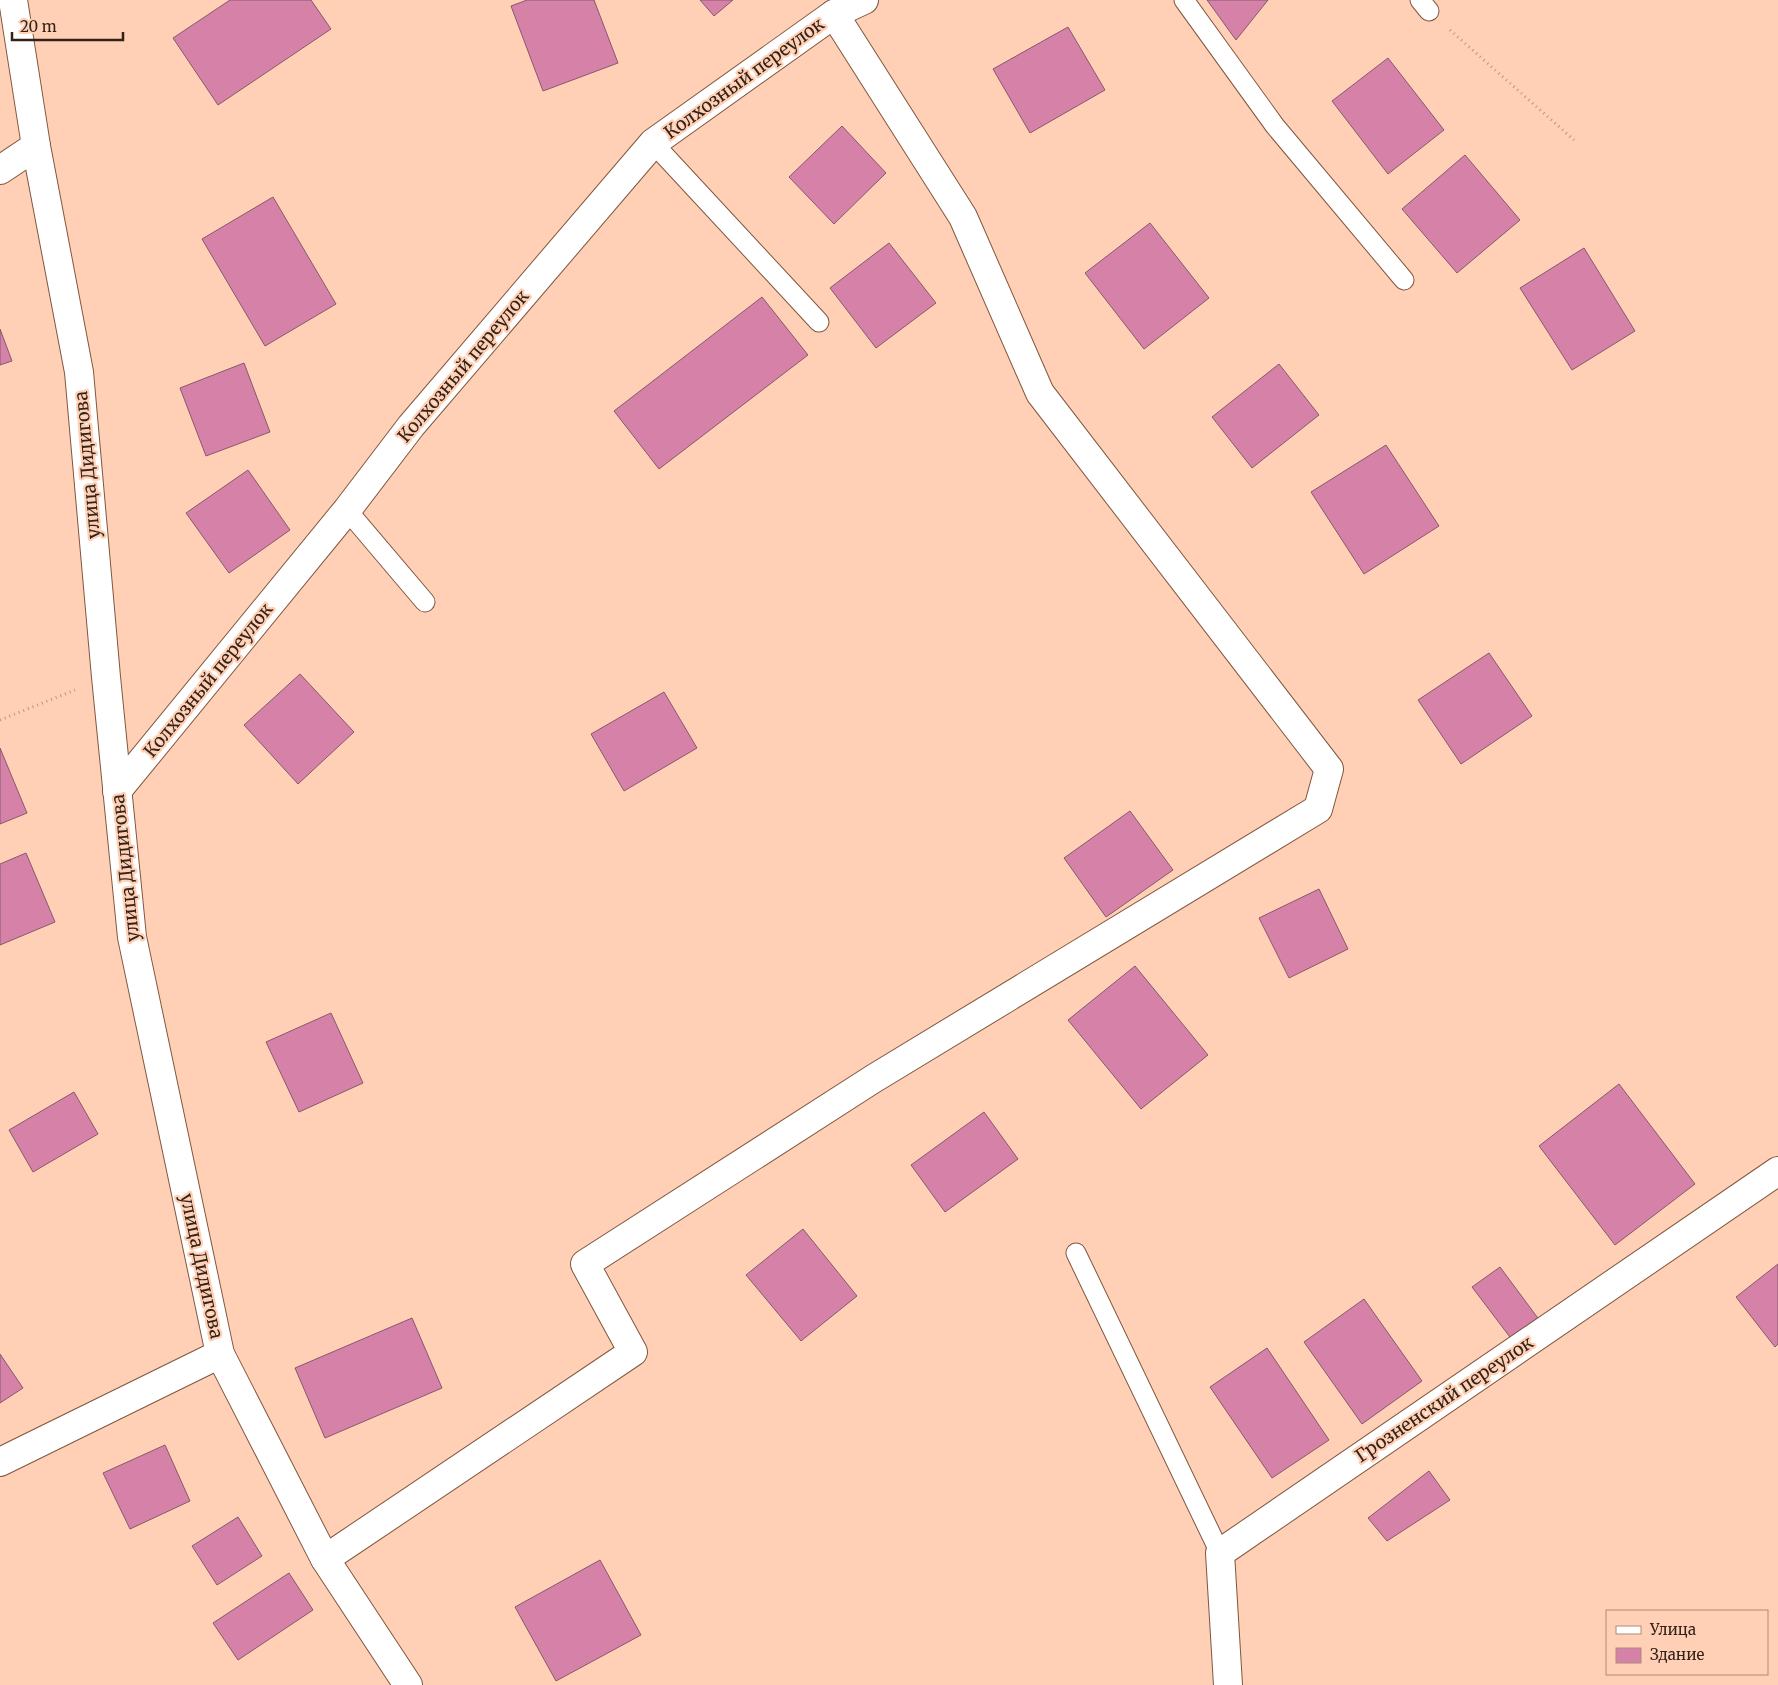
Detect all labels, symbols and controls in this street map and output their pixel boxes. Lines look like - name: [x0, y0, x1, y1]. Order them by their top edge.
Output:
- scale bar: [12, 10, 124, 42]
- street label: Колхозный переулок: [659, 12, 829, 144]
- text: 20 m: [20, 17, 57, 36]
- street label: Колхозный переулок: [392, 284, 534, 447]
- street label: улица Дидигова: [69, 390, 105, 540]
- street label: Колхозный переулок: [139, 598, 278, 762]
- street label: улица Дидигова: [106, 793, 144, 943]
- street label: улица Дидигова: [175, 1191, 229, 1341]
- street label: Грозненский переулок: [1350, 1330, 1538, 1467]
- legend: [1606, 1610, 1768, 1675]
- text: Улица: [1649, 1620, 1696, 1639]
- text: Здание: [1650, 1645, 1704, 1664]

